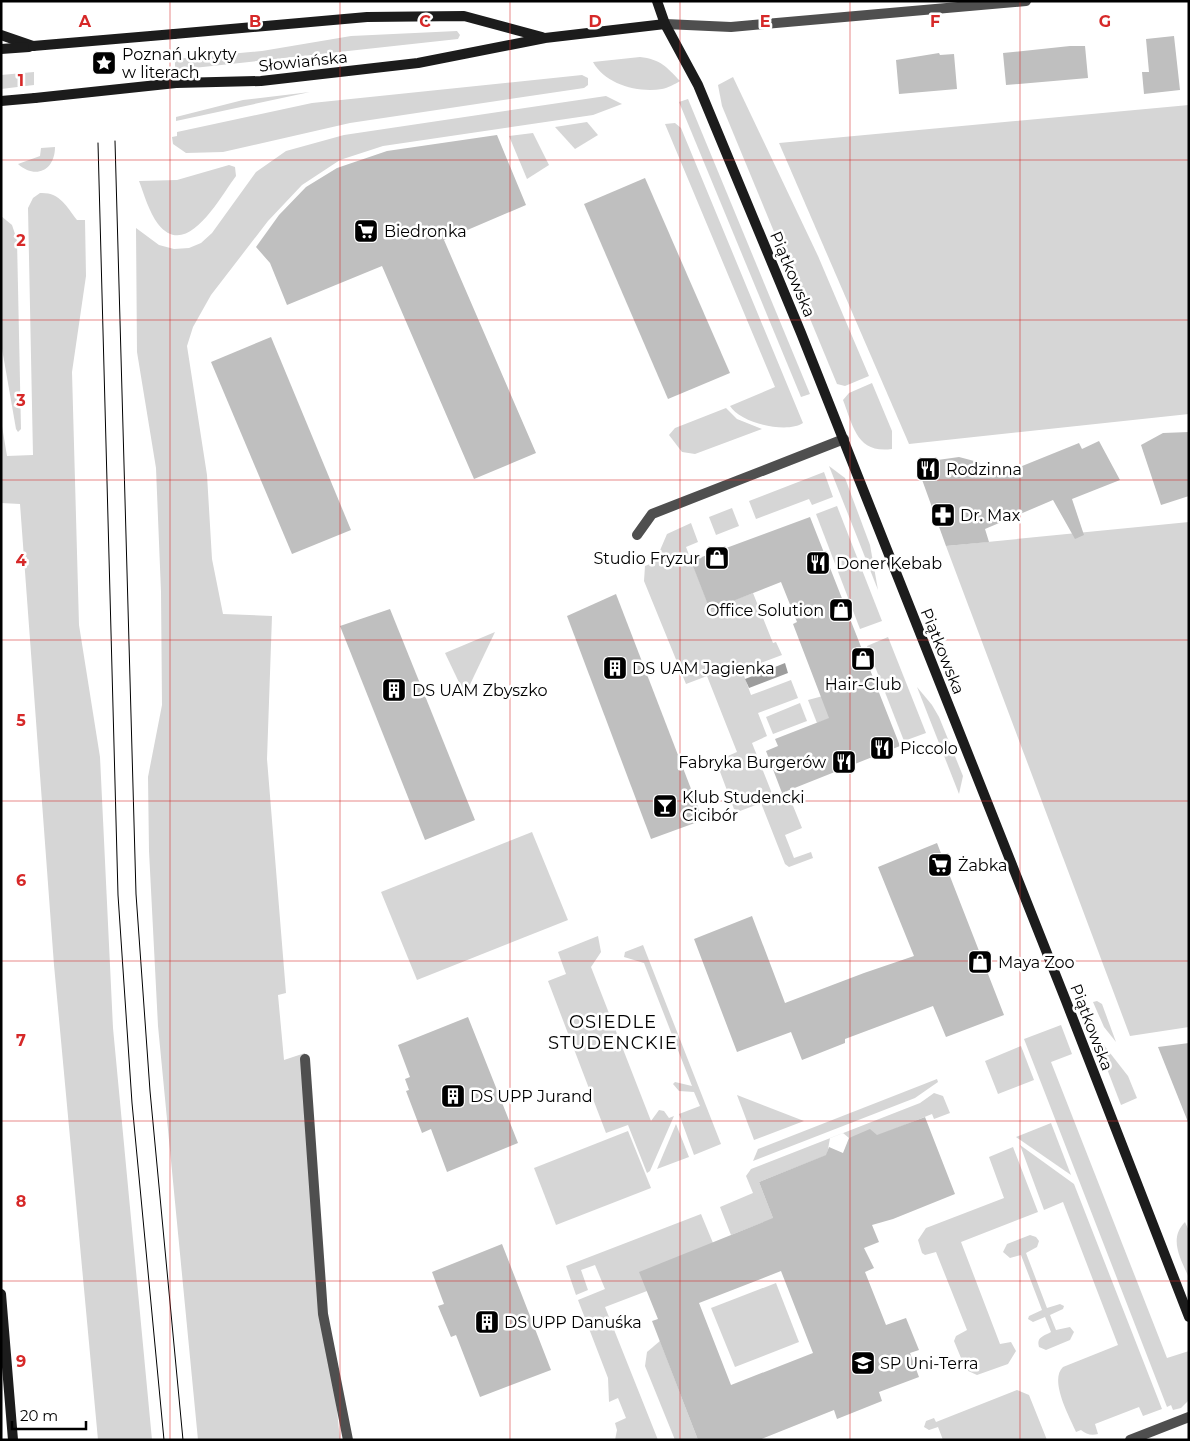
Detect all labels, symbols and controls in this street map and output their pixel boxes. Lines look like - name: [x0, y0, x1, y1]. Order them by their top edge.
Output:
- text: A: [78, 12, 92, 31]
- text: B: [249, 12, 261, 31]
- text: C: [419, 12, 431, 31]
- text: D: [588, 12, 602, 31]
- text: E: [760, 12, 770, 31]
- text: F: [930, 12, 940, 31]
- text: G: [1099, 12, 1111, 31]
- place label: Poznań ukryty w literach: [122, 45, 237, 82]
- street label: Słowiańska: [258, 47, 348, 76]
- place icon: Poznań ukryty w literach: [91, 50, 117, 76]
- text: 1: [18, 71, 24, 90]
- supermarket icon: Biedronka: [353, 218, 379, 244]
- place label: Biedronka: [384, 222, 467, 241]
- street label: Piątkowska: [766, 228, 819, 320]
- text: 2: [16, 231, 26, 250]
- text: 3: [15, 391, 26, 410]
- restaurant icon: Rodzinna: [915, 456, 941, 482]
- place label: Rodzinna: [946, 460, 1022, 479]
- pharmacy icon: Dr. Max: [930, 502, 956, 528]
- place label: Dr. Max: [960, 506, 1021, 525]
- shop icon: Studio Fryzur: [704, 545, 730, 571]
- place label: Studio Fryzur: [593, 549, 700, 568]
- restaurant icon: Doner Kebab: [805, 550, 831, 576]
- text: 4: [15, 551, 27, 570]
- place label: Doner Kebab: [836, 554, 942, 573]
- shop icon: Office Solution: [828, 597, 854, 623]
- place label: Office Solution: [706, 601, 824, 620]
- street label: Piątkowska: [917, 605, 968, 697]
- shop icon: Hair-Club: [850, 646, 876, 672]
- building icon: DS UAM Jagienka: [602, 655, 628, 681]
- place label: DS UAM Jagienka: [632, 659, 775, 678]
- place label: Hair-Club: [825, 675, 901, 694]
- building icon: DS UAM Zbyszko: [381, 677, 407, 703]
- place label: DS UAM Zbyszko: [412, 681, 547, 700]
- text: 5: [16, 711, 26, 730]
- restaurant icon: Piccolo: [869, 735, 895, 761]
- place label: Piccolo: [900, 739, 958, 758]
- restaurant icon: Fabryka Burgerów: [831, 749, 857, 775]
- place label: Fabryka Burgerów: [678, 753, 826, 772]
- place label: Klub Studencki Cicibór: [682, 788, 805, 825]
- bar icon: Klub Studencki Cicibór: [652, 793, 678, 819]
- supermarket icon: Żabka: [927, 852, 953, 878]
- place label: Żabka: [958, 856, 1008, 875]
- text: 6: [16, 871, 26, 890]
- shop icon: Maya Zoo: [967, 949, 993, 975]
- place label: Maya Zoo: [998, 953, 1075, 972]
- street label: Piątkowska: [1066, 981, 1117, 1073]
- district label: OSIEDLE STUDENCKIE: [548, 1011, 678, 1054]
- text: 7: [16, 1031, 26, 1050]
- building icon: DS UPP Jurand: [440, 1083, 466, 1109]
- place label: DS UPP Jurand: [470, 1087, 593, 1106]
- text: 8: [16, 1192, 26, 1211]
- building icon: DS UPP Danuśka: [474, 1309, 500, 1335]
- place label: DS UPP Danuśka: [504, 1313, 642, 1332]
- school or university icon: SP Uni-Terra: [850, 1350, 876, 1376]
- text: 9: [16, 1352, 26, 1371]
- place label: SP Uni-Terra: [880, 1354, 978, 1373]
- scale bar: [12, 1398, 86, 1430]
- text: 20 m: [20, 1406, 58, 1425]

